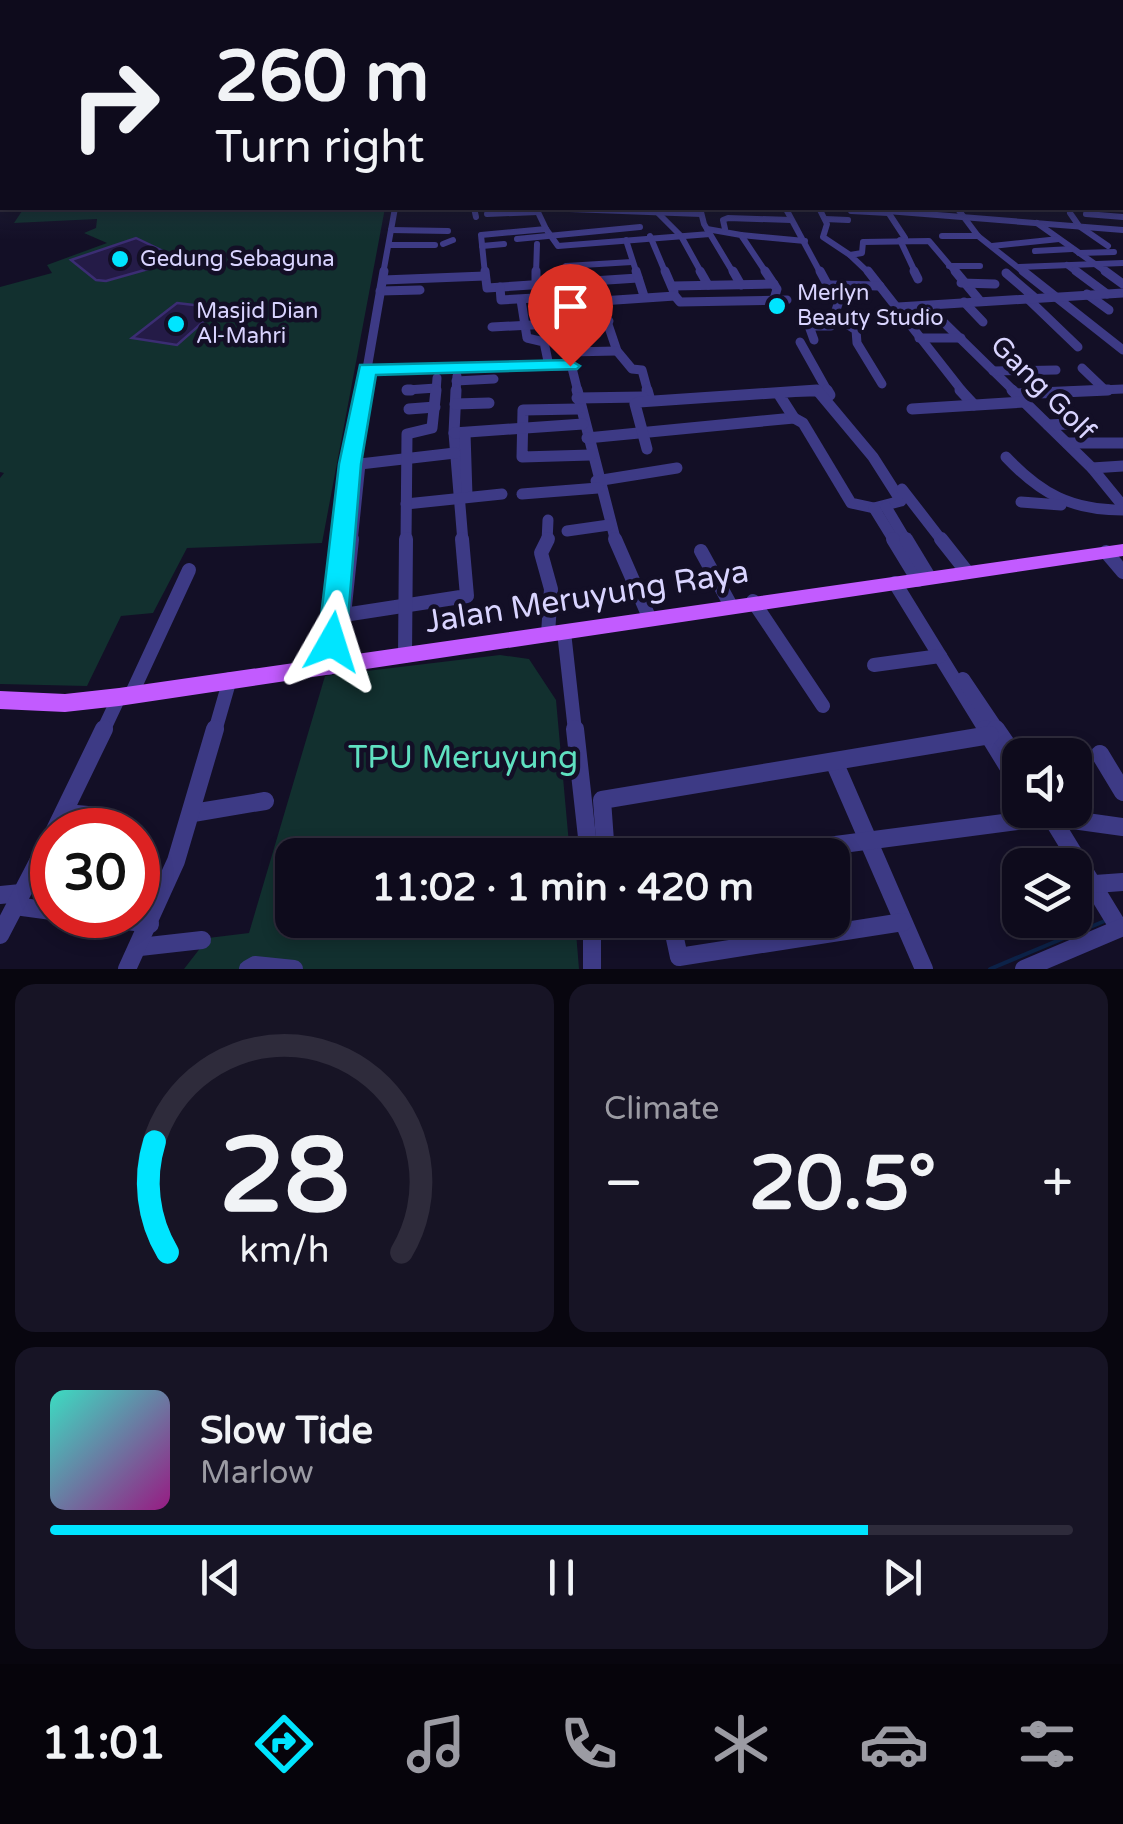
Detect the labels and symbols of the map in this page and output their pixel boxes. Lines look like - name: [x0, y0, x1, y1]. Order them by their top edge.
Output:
- place label: Gedung Sebaguna: [140, 246, 335, 272]
- marker: Gedung Sebaguna: [109, 248, 131, 270]
- pin: [528, 264, 613, 367]
- place label: Merlyn Beauty Studio: [797, 280, 944, 331]
- marker: Merlyn Beauty Studio: [766, 295, 788, 317]
- place label: Masjid Dian Al-Mahri: [196, 298, 318, 349]
- marker: Masjid Dian Al-Mahri: [165, 313, 187, 335]
- street label: Gang Golf: [983, 328, 1103, 448]
- street label: Jalan Meruyung Raya: [422, 553, 752, 641]
- position arrow: [280, 590, 384, 694]
- park label: TPU Meruyung: [348, 739, 578, 777]
- speed limit sign: 30: [30, 808, 160, 938]

